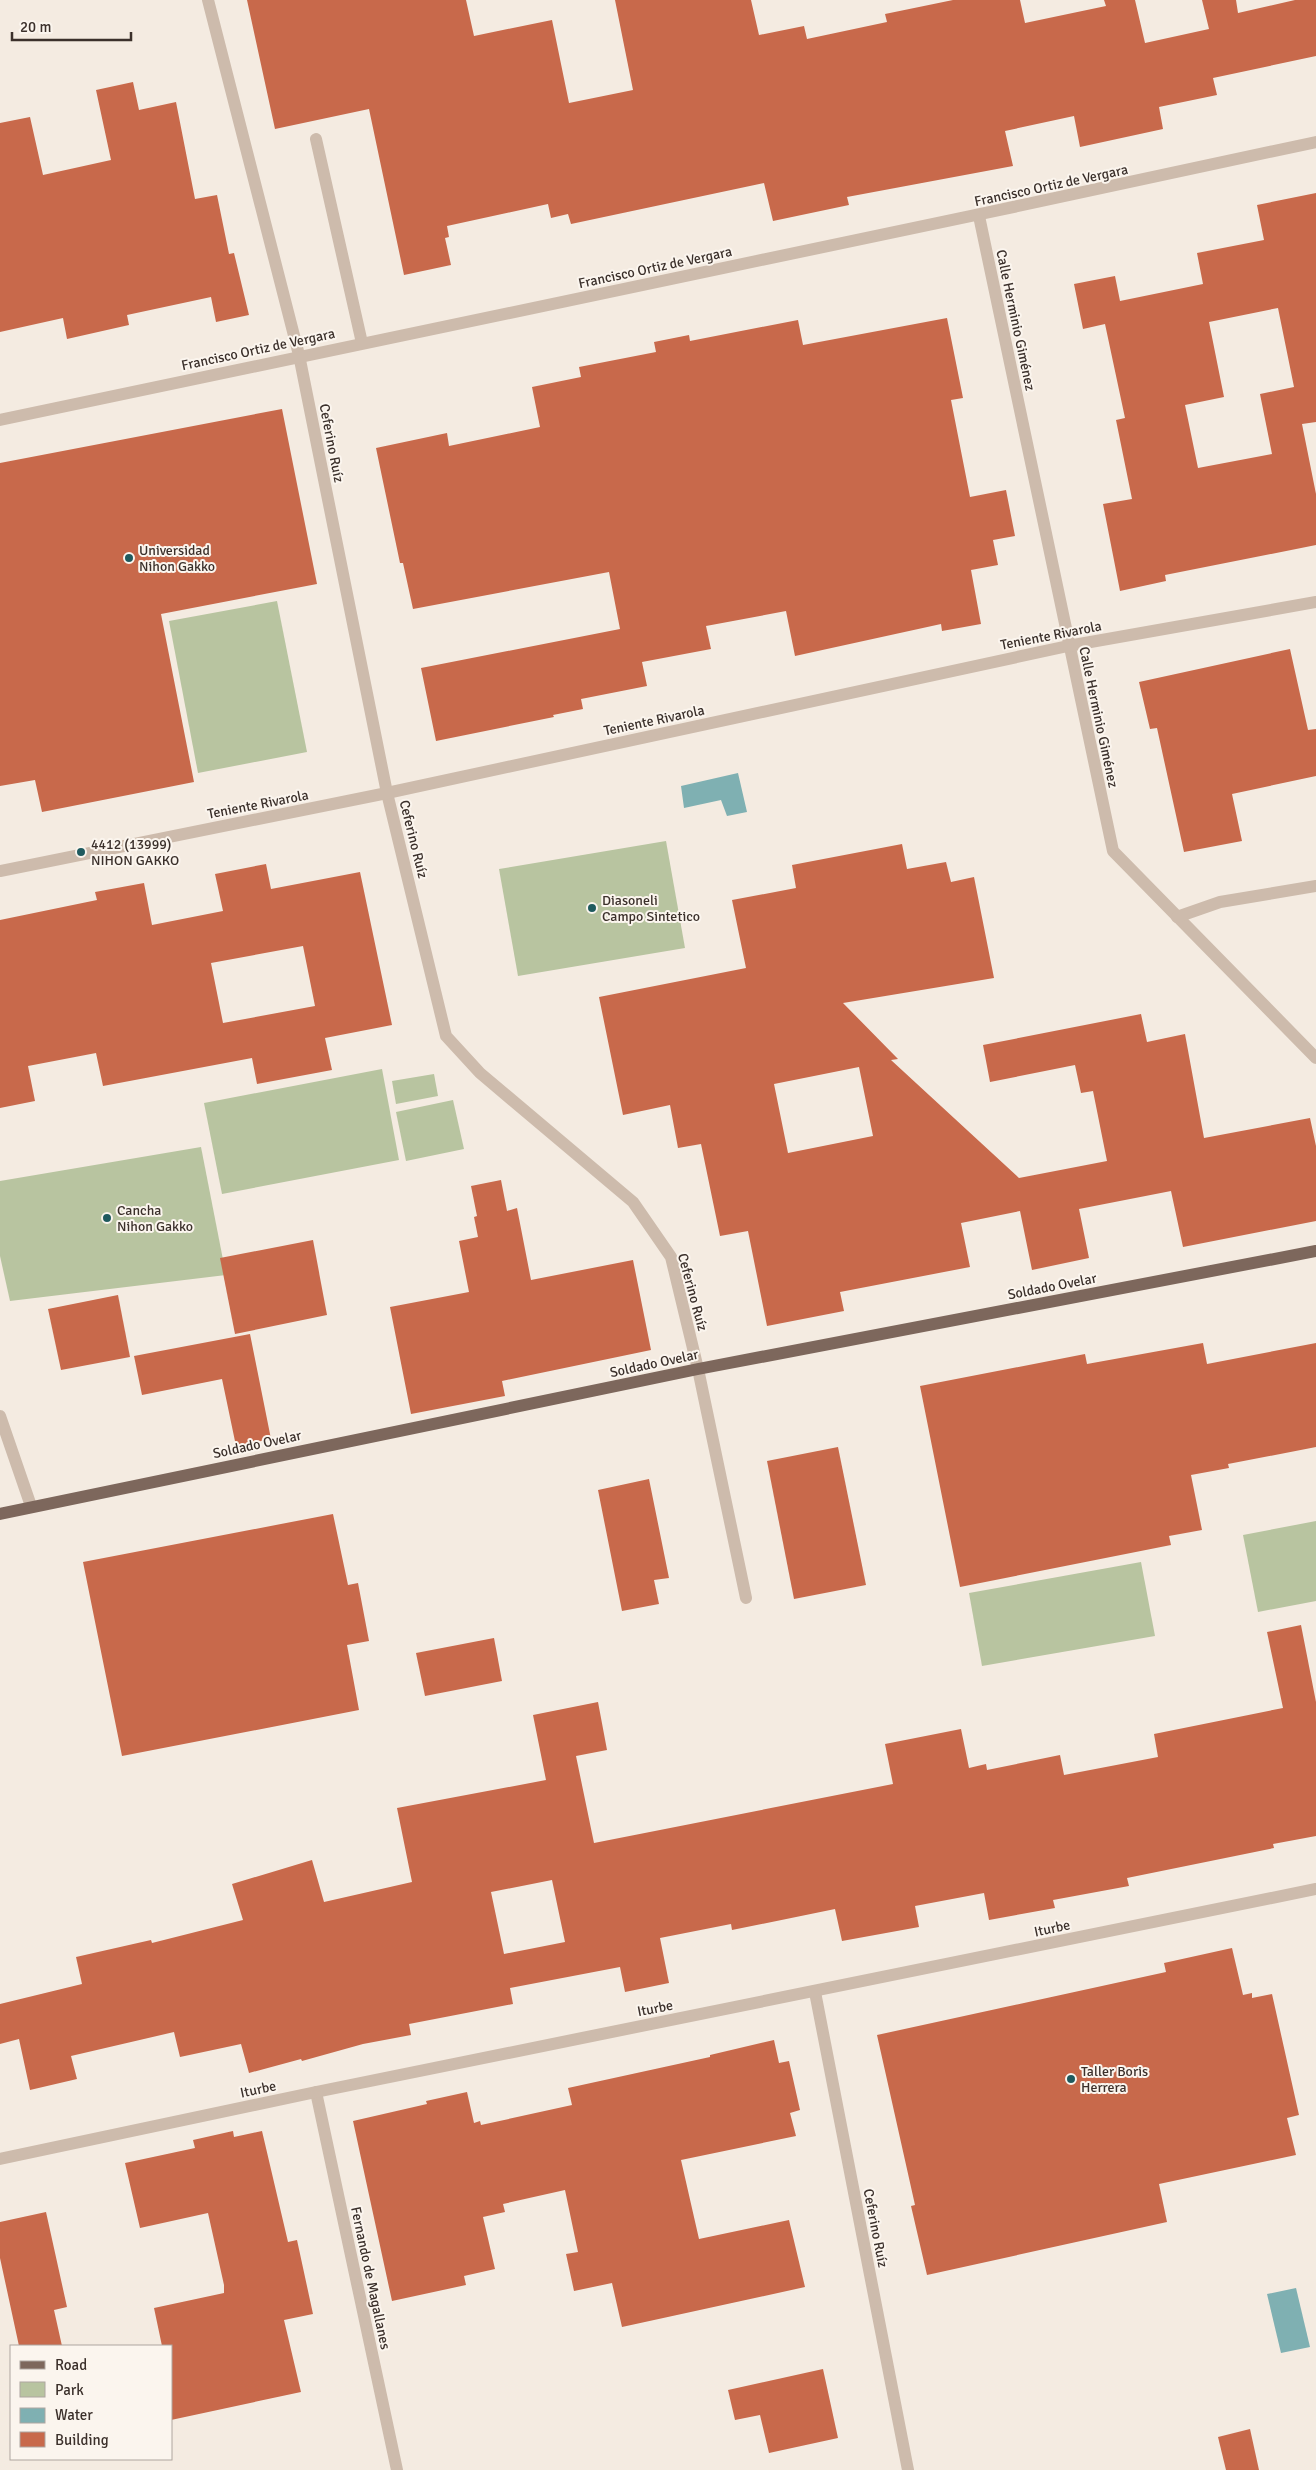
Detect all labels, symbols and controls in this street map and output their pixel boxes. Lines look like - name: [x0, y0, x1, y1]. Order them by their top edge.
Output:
- scale bar: [12, 10, 131, 42]
- text: 20 m: [20, 18, 51, 36]
- street label: Francisco Ortiz de Vergara: [973, 161, 1129, 210]
- street label: Francisco Ortiz de Vergara: [577, 243, 733, 292]
- street label: Calle Herminio Giménez: [992, 248, 1039, 392]
- street label: Francisco Ortiz de Vergara: [180, 325, 336, 374]
- street label: Ceferino Ruíz: [316, 402, 347, 484]
- place label: Universidad Nihon Gakko: [139, 542, 215, 575]
- marker: Universidad Nihon Gakko: [123, 552, 135, 564]
- street label: Teniente Rivarola: [999, 617, 1103, 654]
- street label: Calle Herminio Giménez: [1075, 645, 1122, 789]
- street label: Teniente Rivarola: [602, 702, 706, 739]
- street label: Teniente Rivarola: [206, 786, 310, 823]
- street label: Ceferino Ruíz: [396, 798, 431, 880]
- place label: 4412 (13999) NIHON GAKKO: [91, 836, 179, 869]
- marker: 4412 (13999) NIHON GAKKO: [75, 846, 87, 858]
- place label: Diasoneli Campo Sintetico: [602, 892, 700, 925]
- marker: Diasoneli Campo Sintetico: [586, 902, 598, 914]
- place label: Cancha Nihon Gakko: [117, 1202, 193, 1235]
- marker: Cancha Nihon Gakko: [101, 1212, 113, 1224]
- street label: Ceferino Ruíz: [674, 1251, 711, 1333]
- street label: Soldado Ovelar: [1006, 1269, 1099, 1303]
- street label: Soldado Ovelar: [608, 1346, 701, 1381]
- street label: Soldado Ovelar: [211, 1427, 304, 1462]
- street label: Iturbe: [1033, 1916, 1072, 1941]
- street label: Iturbe: [636, 1997, 674, 2020]
- place label: Taller Boris Herrera: [1081, 2063, 1148, 2096]
- marker: Taller Boris Herrera: [1065, 2073, 1077, 2085]
- street label: Iturbe: [239, 2077, 278, 2102]
- street label: Ceferino Ruíz: [860, 2187, 891, 2269]
- street label: Fernando de Magallanes: [347, 2205, 394, 2351]
- legend: [10, 2345, 172, 2460]
- text: Road: [55, 2356, 87, 2374]
- text: Park: [55, 2381, 84, 2399]
- text: Water: [55, 2406, 93, 2424]
- text: Building: [55, 2431, 109, 2449]

